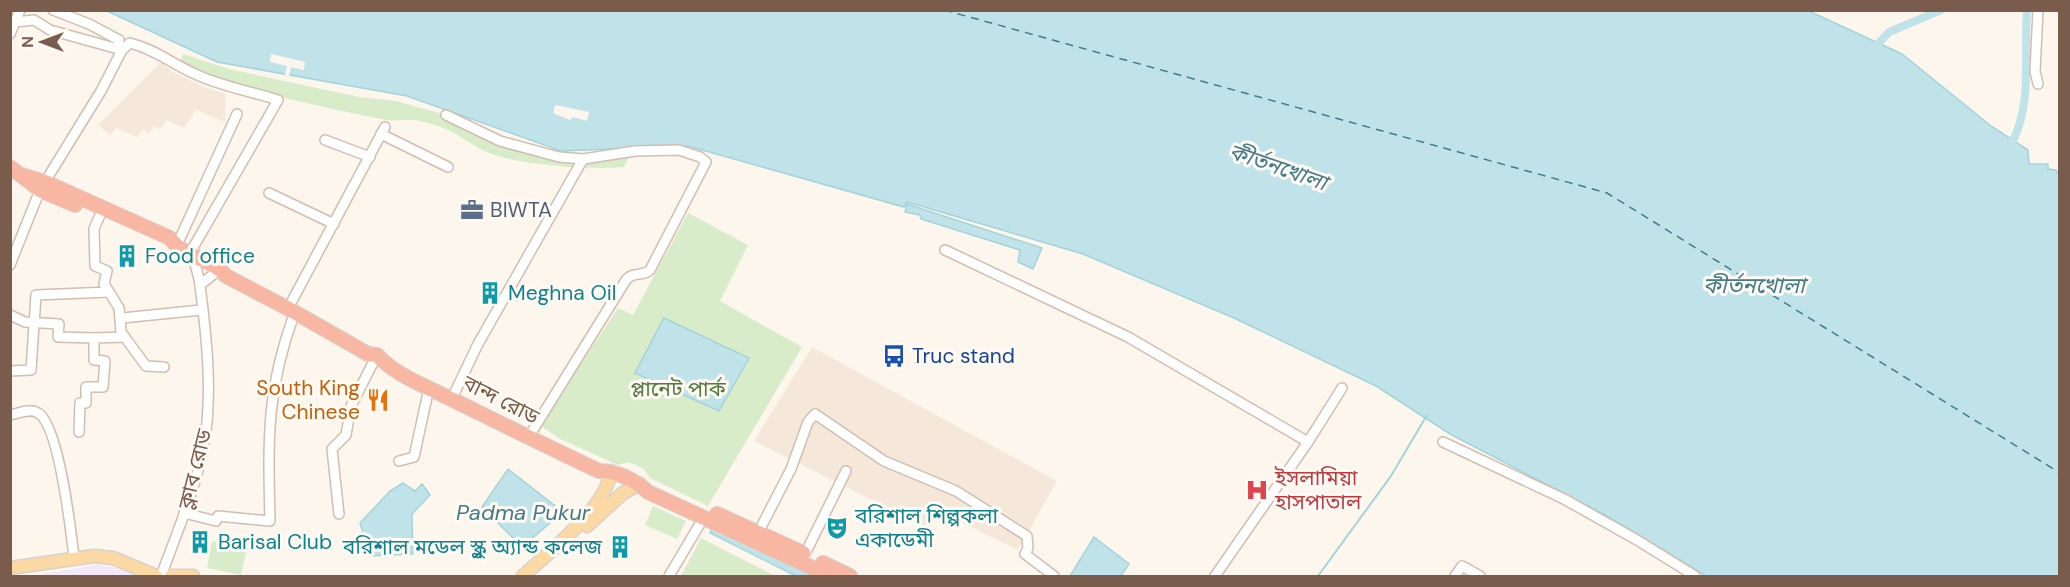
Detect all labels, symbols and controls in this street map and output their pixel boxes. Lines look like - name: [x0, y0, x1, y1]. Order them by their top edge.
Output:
- north arrow: [12, 12, 72, 72]
- text: N: [17, 36, 38, 48]
- water label: কীর্তনখোলা: [1225, 137, 1335, 199]
- place label: BIWTA: [490, 196, 552, 224]
- office icon: BIWTA: [459, 197, 485, 223]
- place label: Food office: [145, 242, 255, 270]
- building icon: Food office: [114, 243, 140, 269]
- water label: কীর্তনখোলা: [1703, 271, 1809, 300]
- place label: Meghna Oil: [508, 279, 616, 307]
- building icon: Meghna Oil: [477, 280, 503, 306]
- place label: Truc stand: [912, 342, 1015, 370]
- bus stop icon: Truc stand: [881, 343, 907, 369]
- street label: বান্দ রোড: [457, 368, 545, 432]
- place label: South King Chinese: [256, 374, 360, 426]
- park label: প্লানেট পার্ক: [630, 375, 727, 403]
- restaurant icon: South King Chinese: [365, 387, 391, 413]
- street label: ক্লাব রোড: [171, 425, 219, 513]
- place label: ইসলামিয়া হাসপাতাল: [1274, 464, 1362, 516]
- hospital icon: ইসলামিয়া হাসপাতাল: [1244, 477, 1270, 503]
- water label: Padma Pukur: [456, 498, 591, 527]
- place label: বরিশাল শিল্পকলা একাডেমী: [854, 502, 999, 554]
- theatre icon: বরিশাল শিল্পকলা একাডেমী: [824, 515, 850, 541]
- place label: Barisal Club: [218, 528, 332, 556]
- building icon: Barisal Club: [187, 529, 213, 555]
- place label: বরিশাল মডেল স্কুল অ্যান্ড কলেজ: [342, 533, 603, 561]
- building icon: বরিশাল মডেল স্কুল অ্যান্ড কলেজ: [607, 534, 633, 560]

